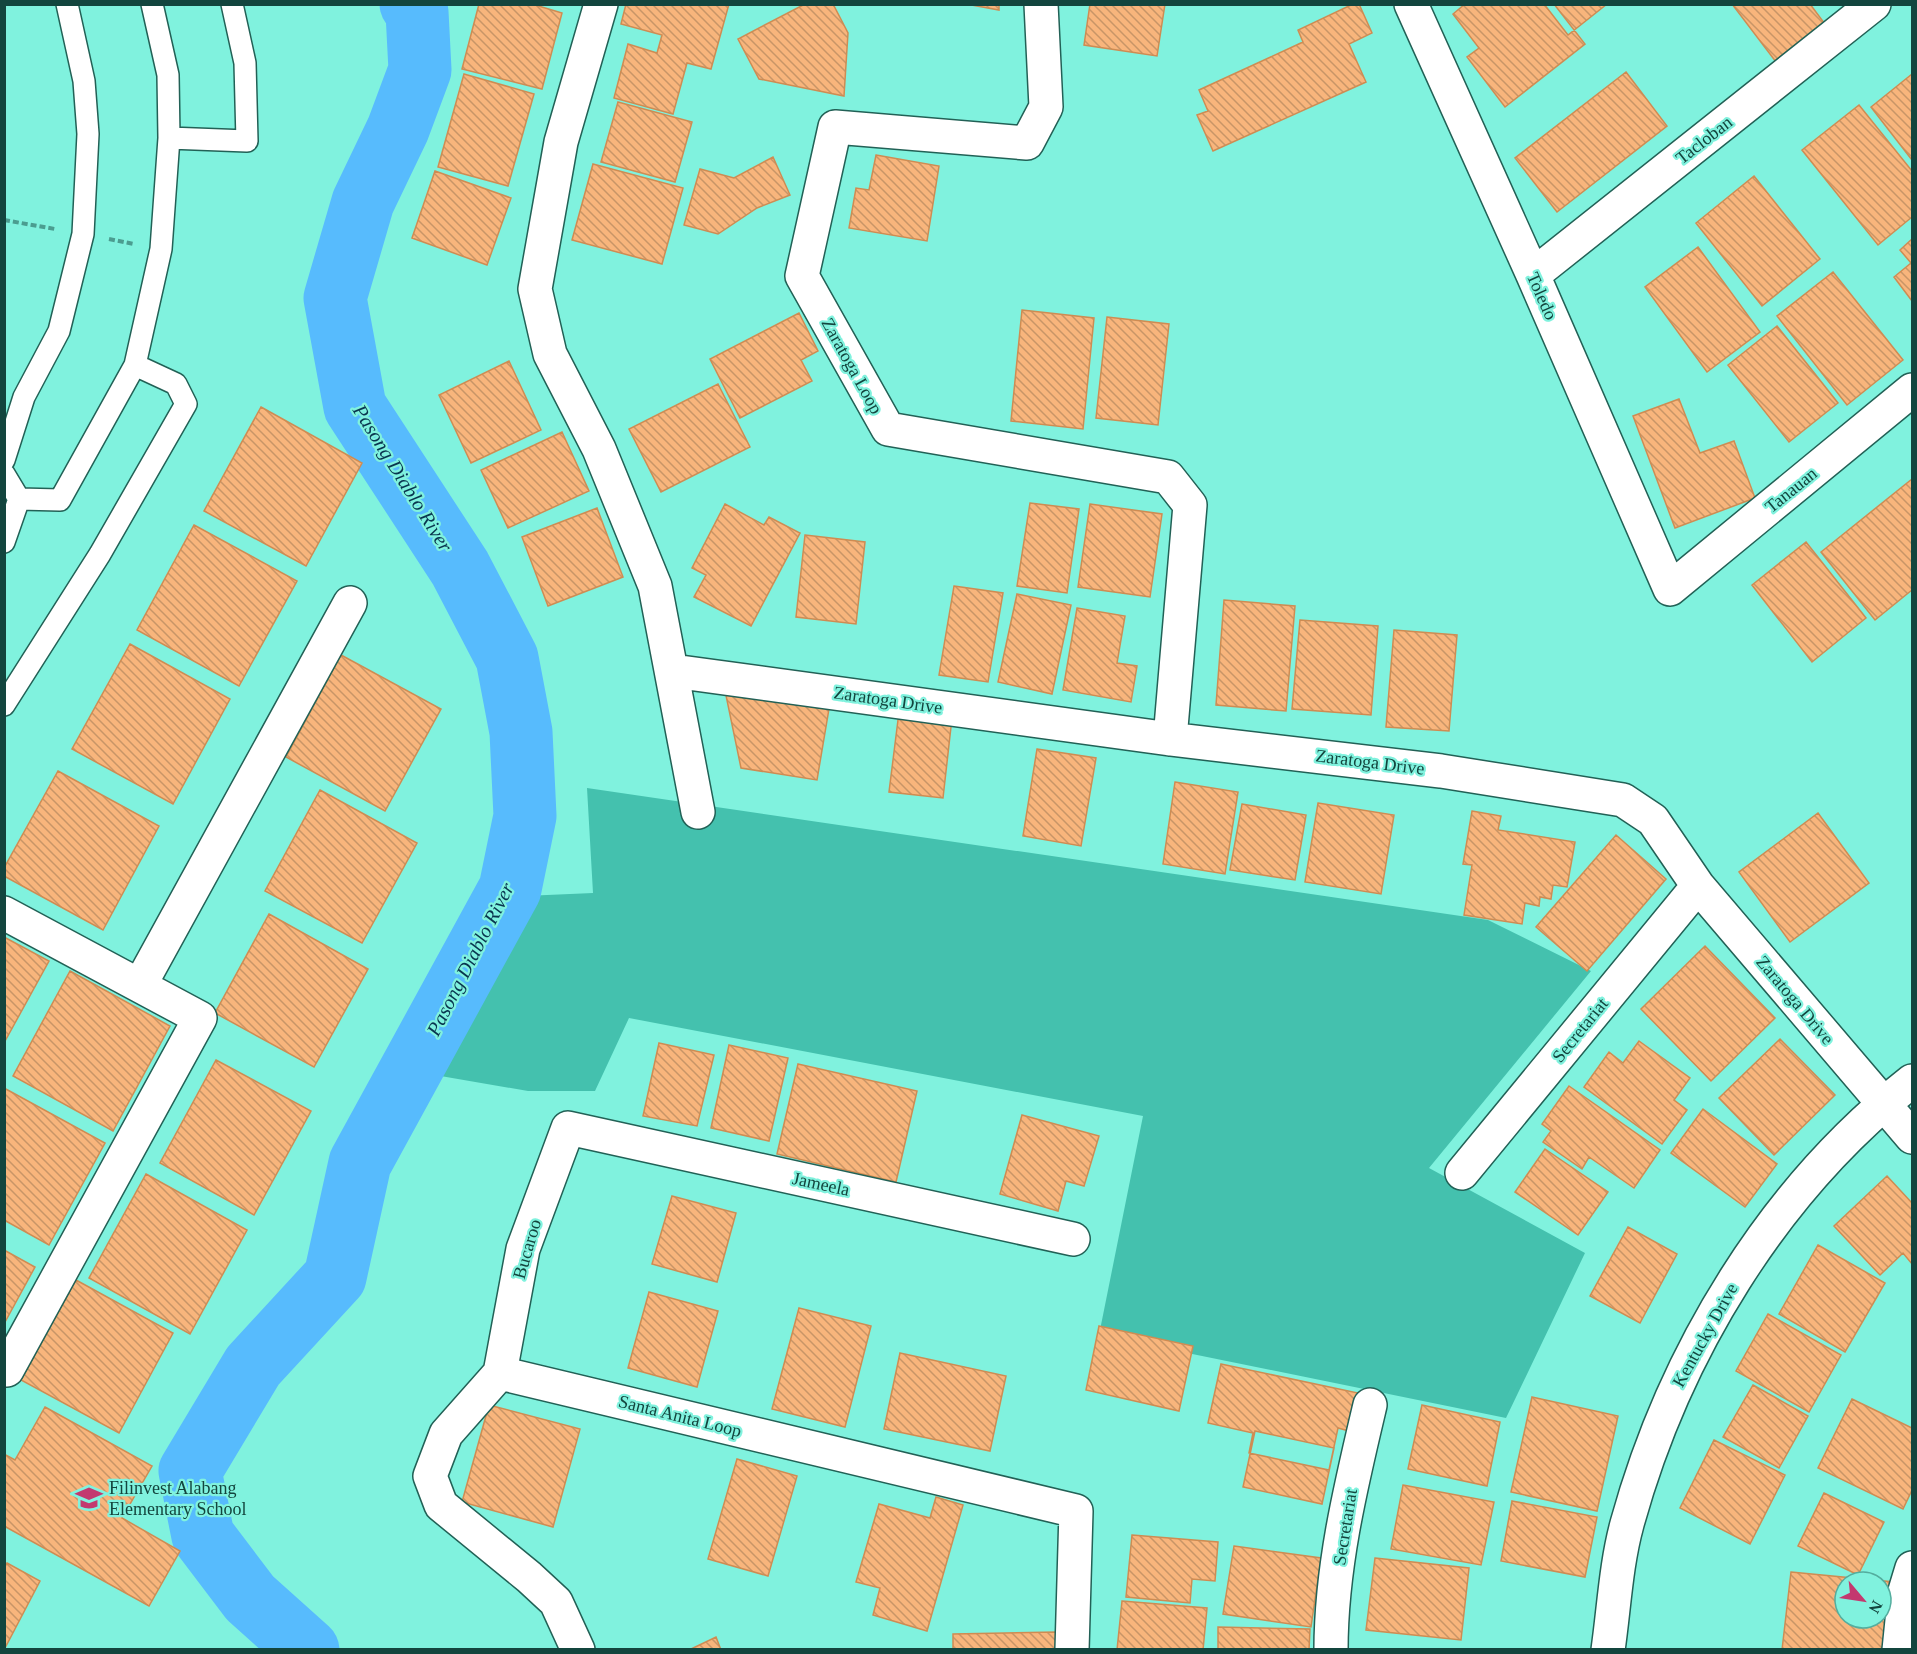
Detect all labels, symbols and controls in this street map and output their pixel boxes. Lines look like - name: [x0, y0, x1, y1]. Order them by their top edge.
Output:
- street label: Tacloban: [1672, 112, 1736, 168]
- street label: Toledo: [1523, 269, 1561, 323]
- street label: Zaratoga Loop: [817, 315, 887, 417]
- water label: Pasong Diablo River: [348, 400, 457, 556]
- street label: Tanauan: [1761, 463, 1821, 517]
- street label: Zaratoga Drive: [832, 682, 944, 718]
- street label: Zaratoga Drive: [1314, 745, 1426, 779]
- water label: Pasong Diablo River: [421, 879, 519, 1041]
- street label: Zaratoga Drive: [1752, 952, 1838, 1048]
- street label: Secretariat: [1548, 994, 1612, 1066]
- street label: Jameela: [791, 1168, 851, 1200]
- street label: Bucaroo: [509, 1217, 545, 1281]
- street label: Kentucky Drive: [1668, 1280, 1742, 1390]
- street label: Santa Anita Loop: [616, 1391, 744, 1441]
- place label: Filinvest Alabang Elementary School: [109, 1478, 246, 1519]
- school or university icon: Filinvest Alabang Elementary School: [74, 1483, 104, 1513]
- street label: Secretariat: [1329, 1487, 1361, 1567]
- north arrow: [1833, 1570, 1893, 1630]
- text: N: [1865, 1598, 1886, 1617]

